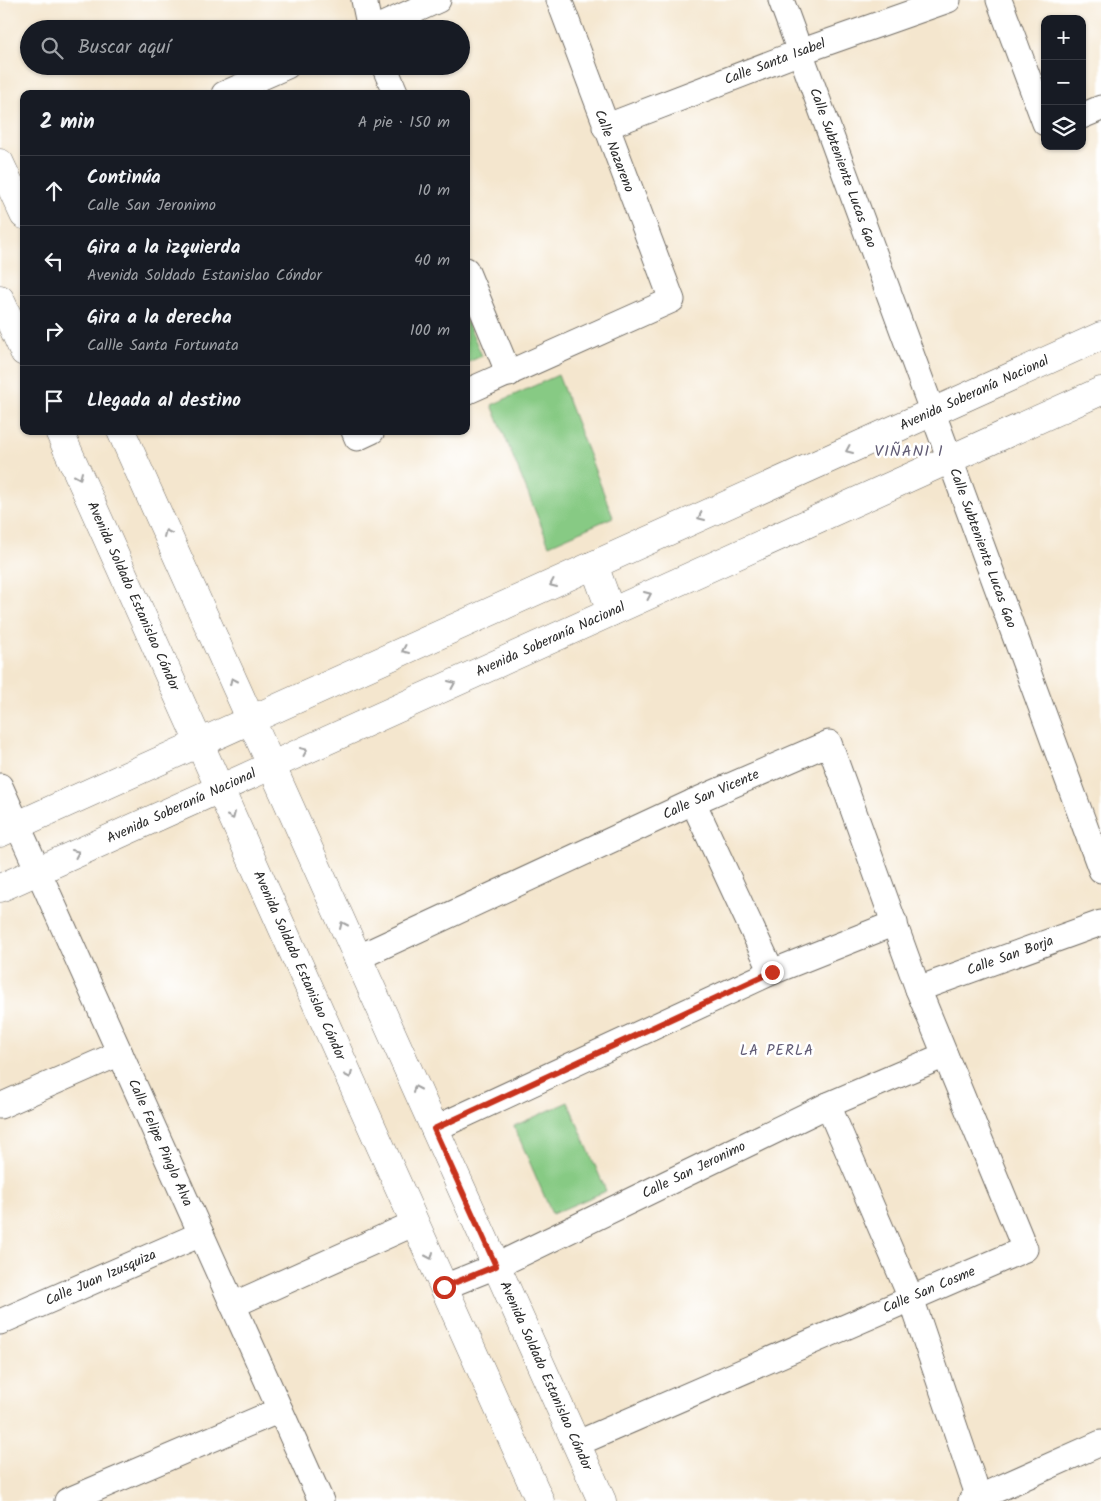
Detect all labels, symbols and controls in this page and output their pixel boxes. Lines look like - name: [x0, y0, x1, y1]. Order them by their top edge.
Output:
- map controls: [1041, 15, 1086, 150]
- button: +: [1041, 15, 1086, 60]
- search box: [20, 20, 470, 75]
- text: Buscar aquí: [78, 33, 170, 63]
- street label: Calle Santa Isabel: [721, 33, 829, 91]
- icon: search: [38, 34, 66, 62]
- button: −: [1041, 60, 1086, 105]
- street label: Calle Subteniente Lucas Gao: [803, 85, 882, 251]
- button: layers: [1041, 105, 1086, 150]
- text: 2 min: [40, 106, 95, 139]
- street label: Calle Nazareno: [588, 106, 640, 196]
- text: A pie · 150 m: [358, 110, 450, 135]
- text: Continúa: [87, 163, 161, 193]
- icon: ahead: [40, 177, 68, 205]
- text: 10 m: [418, 178, 450, 203]
- text: Calle San Jeronimo: [87, 193, 216, 218]
- text: Gira a la izquierda: [87, 233, 240, 263]
- icon: left: [40, 247, 68, 275]
- text: 40 m: [414, 248, 450, 273]
- text: Avenida Soldado Estanislao Cóndor: [87, 263, 322, 288]
- text: Gira a la derecha: [87, 303, 232, 333]
- icon: right: [40, 317, 68, 345]
- text: 100 m: [410, 318, 450, 343]
- text: Callle Santa Fortunata: [87, 333, 239, 358]
- street label: Avenida Soberanía Nacional: [896, 350, 1053, 437]
- text: Llegada al destino: [87, 386, 241, 416]
- icon: arrive: [40, 387, 68, 415]
- district label: VIÑANI I: [874, 439, 944, 464]
- one-way arrow: [845, 443, 854, 454]
- street label: Calle Subteniente Lucas Gao: [943, 465, 1022, 631]
- one-way arrow: [73, 471, 84, 480]
- street label: Avenida Soldado Estanislao Cóndor: [81, 498, 186, 696]
- one-way arrow: [697, 510, 706, 521]
- one-way arrow: [162, 529, 173, 538]
- one-way arrow: [549, 577, 558, 588]
- one-way arrow: [643, 591, 652, 602]
- street label: Avenida Soberanía Nacional: [472, 596, 629, 683]
- one-way arrow: [401, 644, 410, 655]
- one-way arrow: [229, 677, 240, 686]
- one-way arrow: [447, 679, 456, 690]
- one-way arrow: [299, 746, 308, 757]
- street label: Avenida Soberanía Nacional: [103, 763, 260, 849]
- street label: Calle San Vicente: [659, 763, 763, 826]
- one-way arrow: [225, 811, 236, 820]
- one-way arrow: [71, 849, 80, 860]
- street label: Avenida Soldado Estanislao Cóndor: [247, 867, 352, 1065]
- one-way arrow: [338, 921, 349, 930]
- street label: Calle San Borja: [964, 930, 1057, 982]
- route end: [761, 961, 784, 984]
- district label: LA PERLA: [740, 1039, 814, 1063]
- one-way arrow: [342, 1070, 353, 1079]
- street label: Calle Felipe Pinglo Alva: [122, 1075, 198, 1210]
- one-way arrow: [412, 1085, 423, 1094]
- street label: Calle San Jeronimo: [638, 1135, 750, 1205]
- street label: Calle Juan Izusquiza: [42, 1244, 160, 1312]
- one-way arrow: [424, 1250, 434, 1259]
- street label: Calle San Cosme: [879, 1260, 979, 1319]
- route start: [433, 1276, 456, 1299]
- street label: Avenida Soldado Estanislao Cóndor: [494, 1278, 599, 1475]

